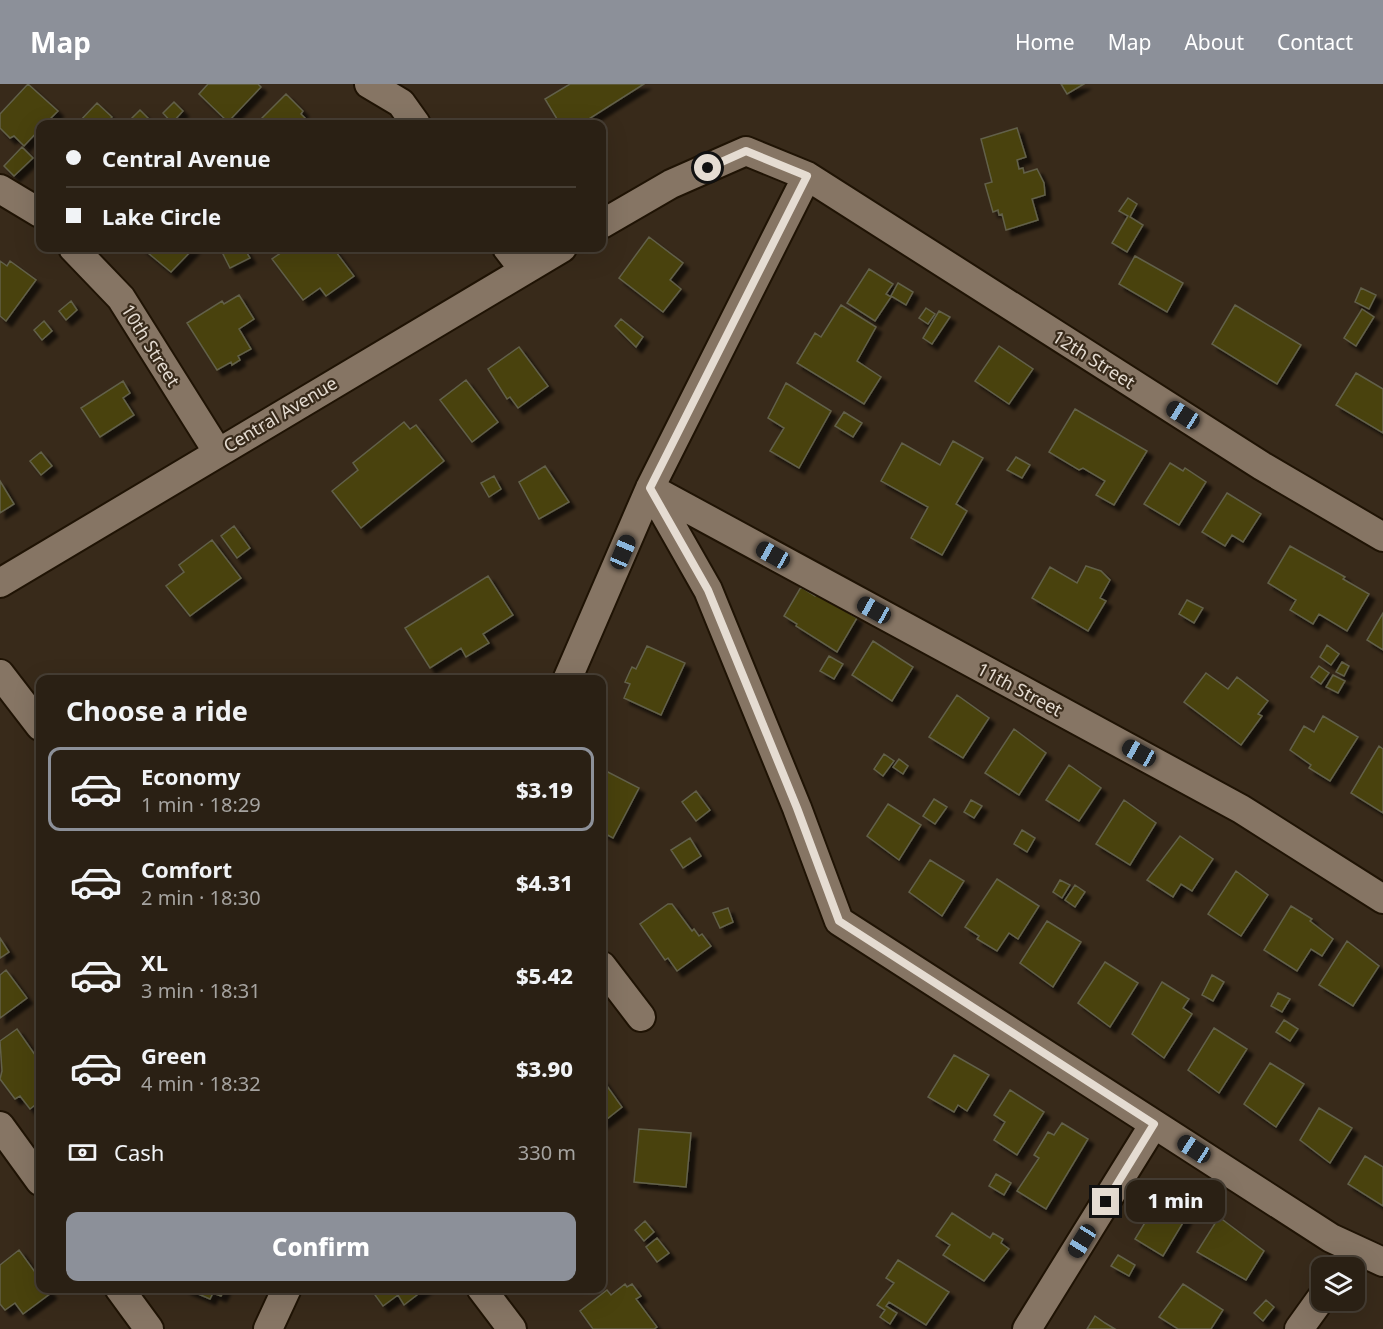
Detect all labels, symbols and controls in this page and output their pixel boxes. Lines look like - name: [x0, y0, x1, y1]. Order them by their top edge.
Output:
- text: Map: [30, 23, 91, 61]
- text: Home: [1015, 28, 1075, 56]
- text: Map: [1108, 28, 1151, 56]
- text: About: [1184, 28, 1244, 56]
- text: Contact: [1277, 28, 1353, 56]
- text: Central Avenue: [102, 143, 271, 173]
- route start: [694, 154, 721, 181]
- text: Lake Circle: [102, 201, 221, 231]
- street label: 10th Street: [116, 299, 186, 391]
- street label: 12th Street: [1048, 324, 1140, 394]
- street label: Central Avenue: [219, 371, 341, 457]
- car: [1163, 398, 1203, 432]
- car: [608, 532, 638, 572]
- car: [753, 538, 793, 572]
- car: [854, 593, 894, 627]
- street label: 11th Street: [973, 657, 1067, 722]
- text: Choose a ride: [66, 692, 248, 729]
- car: [1119, 736, 1159, 770]
- text: Economy: [141, 761, 240, 791]
- icon: car: [69, 762, 123, 816]
- text: $3.19: [516, 774, 573, 804]
- text: 1 min · 18:29: [141, 791, 261, 818]
- text: Comfort: [141, 854, 232, 884]
- icon: car: [69, 855, 123, 909]
- text: $4.31: [516, 867, 573, 897]
- text: 2 min · 18:30: [141, 884, 261, 911]
- text: XL: [141, 947, 168, 977]
- icon: car: [69, 948, 123, 1002]
- text: $5.42: [516, 960, 573, 990]
- text: 3 min · 18:31: [141, 977, 261, 1004]
- text: Green: [141, 1040, 207, 1070]
- icon: car: [69, 1041, 123, 1095]
- text: $3.90: [516, 1053, 573, 1083]
- text: 4 min · 18:32: [141, 1070, 261, 1097]
- car: [1174, 1132, 1214, 1166]
- icon: cash: [66, 1136, 99, 1169]
- text: Cash: [114, 1137, 164, 1167]
- text: 330 m: [518, 1139, 576, 1166]
- callout: 1 min: [1127, 1181, 1226, 1223]
- text: 1 min: [1148, 1187, 1203, 1214]
- route end: [1092, 1188, 1119, 1215]
- button: Confirm: [66, 1212, 576, 1281]
- car: [1065, 1221, 1099, 1261]
- map controls: [1311, 1257, 1365, 1311]
- button: layers: [1311, 1257, 1365, 1311]

